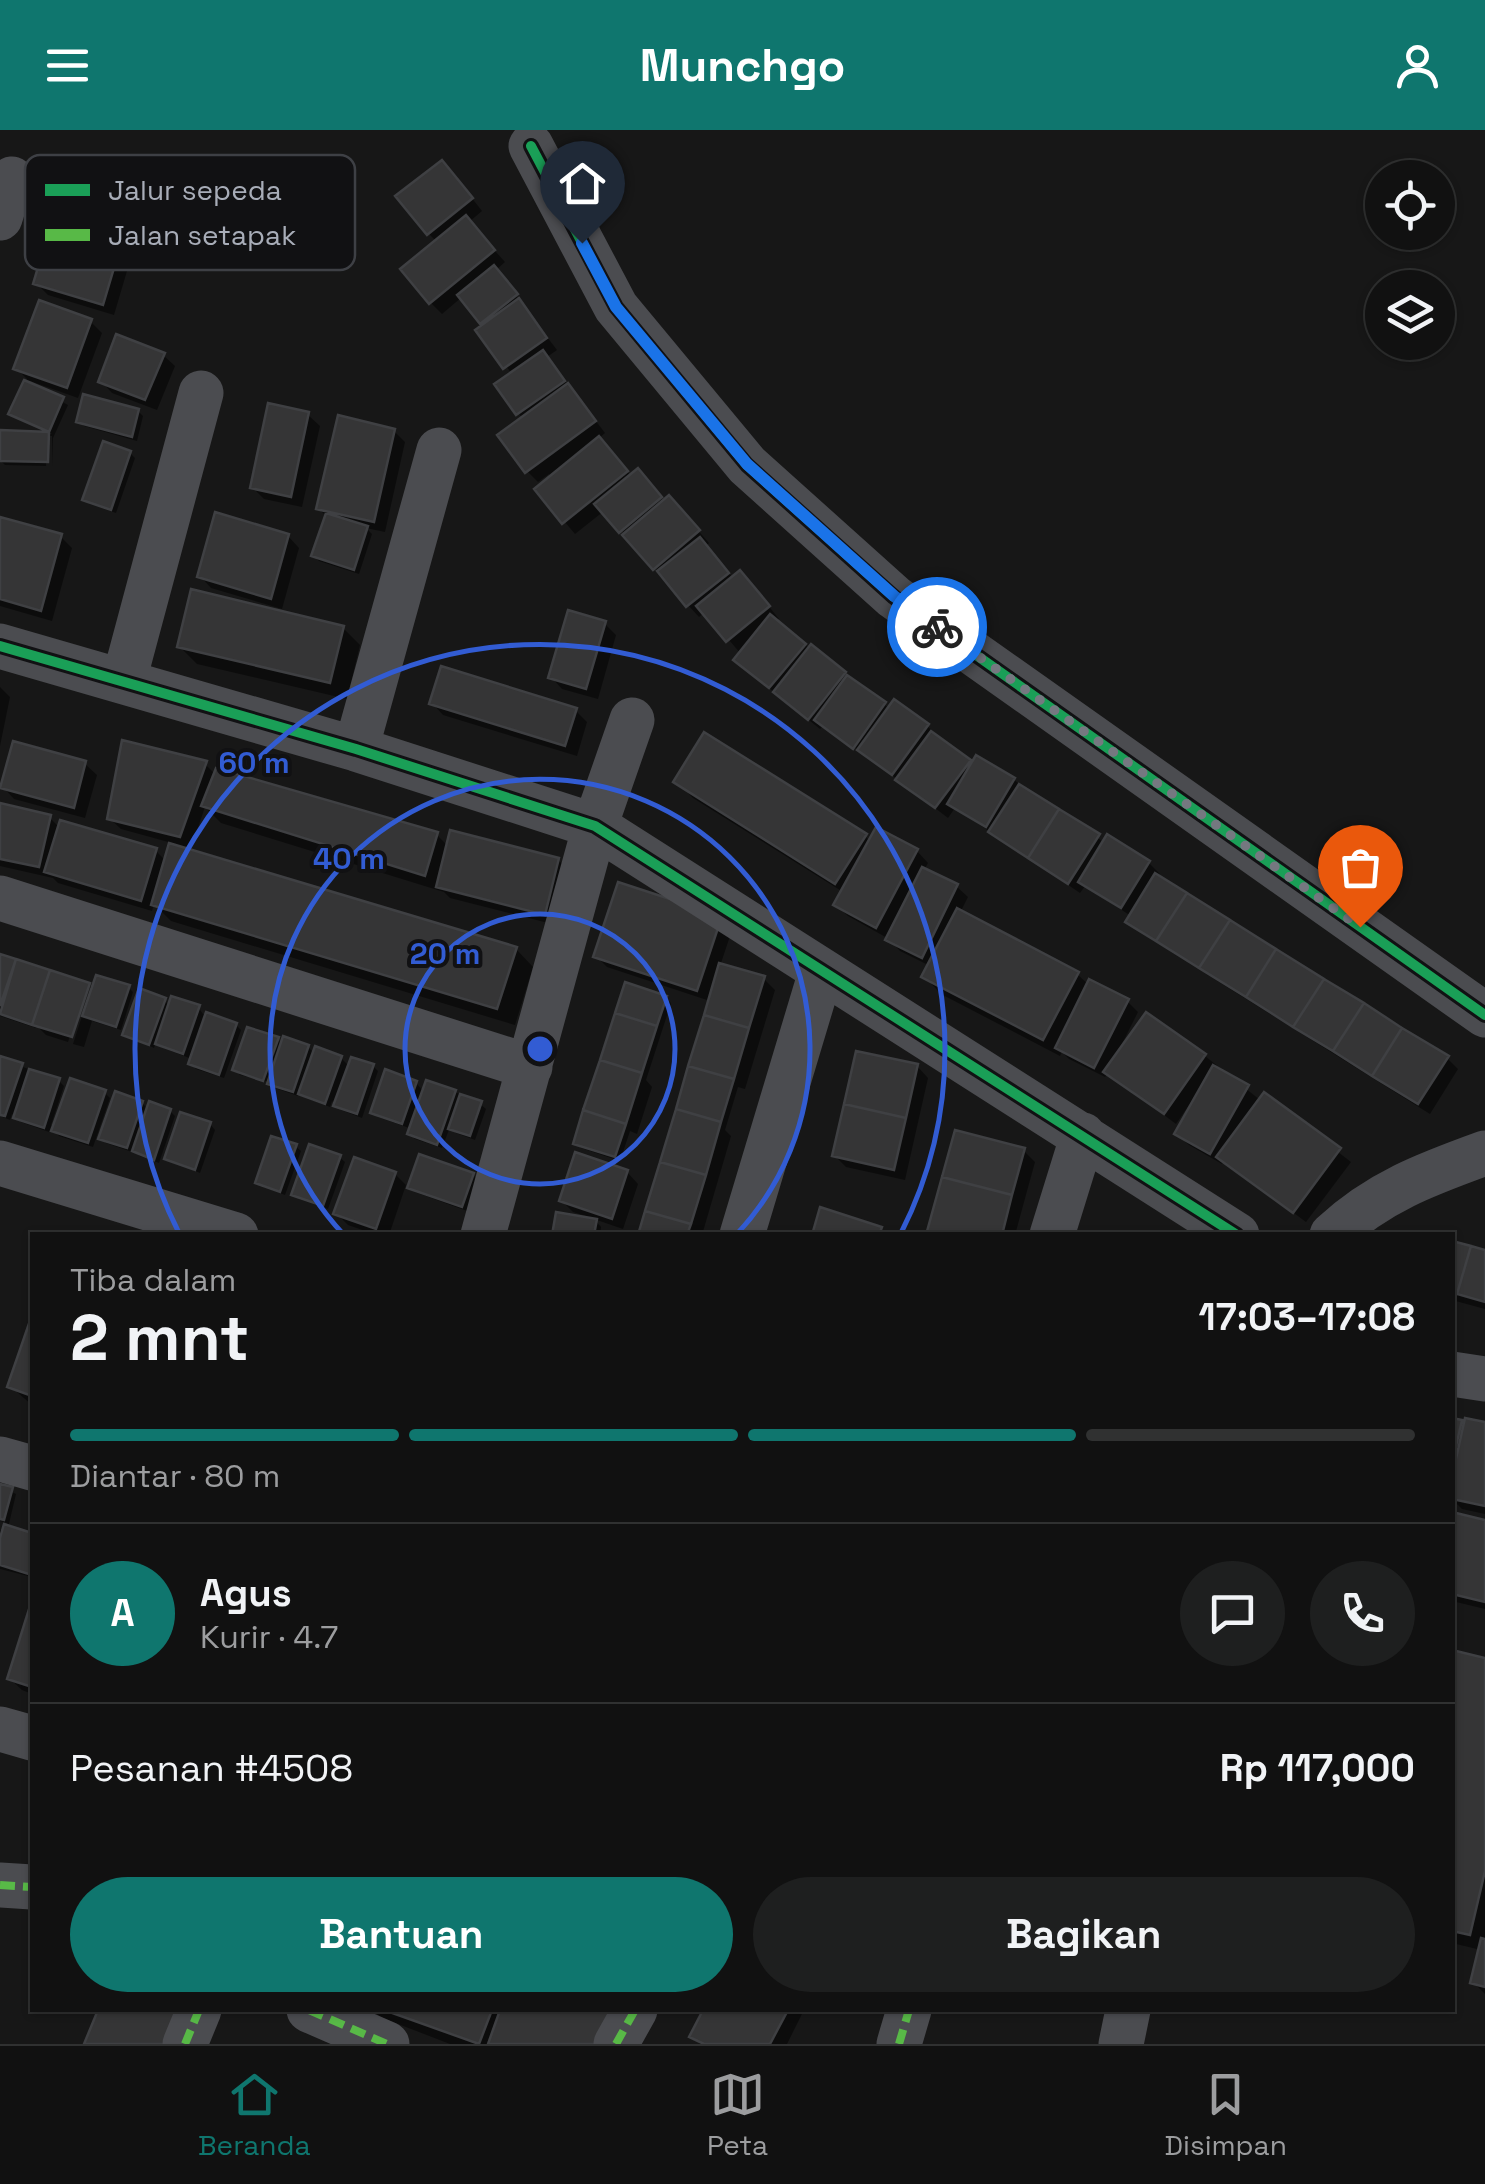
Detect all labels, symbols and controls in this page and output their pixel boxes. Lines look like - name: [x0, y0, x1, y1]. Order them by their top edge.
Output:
- text: Munchgo: [640, 37, 845, 94]
- icon: menu: [40, 38, 95, 93]
- icon: person: [1390, 38, 1445, 93]
- pin: [540, 141, 625, 244]
- legend: [25, 155, 355, 270]
- icon: home: [555, 156, 610, 211]
- map controls: [1365, 160, 1455, 360]
- button: locate: [1365, 160, 1455, 250]
- text: Jalur sepeda: [108, 172, 282, 208]
- text: Jalan setapak: [108, 217, 296, 253]
- button: layers: [1365, 270, 1455, 360]
- courier: [887, 577, 987, 677]
- icon: bike: [910, 600, 965, 655]
- text: 60 m: [218, 743, 290, 782]
- pin: [1318, 825, 1403, 928]
- text: 40 m: [313, 839, 385, 878]
- icon: bag: [1333, 840, 1388, 895]
- text: 20 m: [410, 934, 480, 973]
- centre of rings: [522, 1031, 558, 1067]
- text: Tiba dalam: [70, 1260, 236, 1300]
- text: 17:03–17:08: [1199, 1293, 1415, 1341]
- text: 2 mnt: [70, 1296, 249, 1379]
- text: Diantar · 80 m: [70, 1456, 280, 1496]
- button: chat: [1180, 1561, 1285, 1666]
- button: phone: [1310, 1561, 1415, 1666]
- text: Agus: [200, 1569, 292, 1617]
- text: A: [110, 1589, 135, 1637]
- text: Kurir · 4.7: [200, 1617, 338, 1657]
- text: Pesanan #4508: [70, 1744, 353, 1792]
- text: Rp 117,000: [1220, 1744, 1415, 1792]
- button: Bantuan: [70, 1877, 733, 1992]
- button: Bagikan: [753, 1877, 1415, 1992]
- tab: Beranda: [198, 2067, 311, 2163]
- tab: Peta: [707, 2067, 768, 2163]
- tab: Disimpan: [1164, 2067, 1287, 2163]

